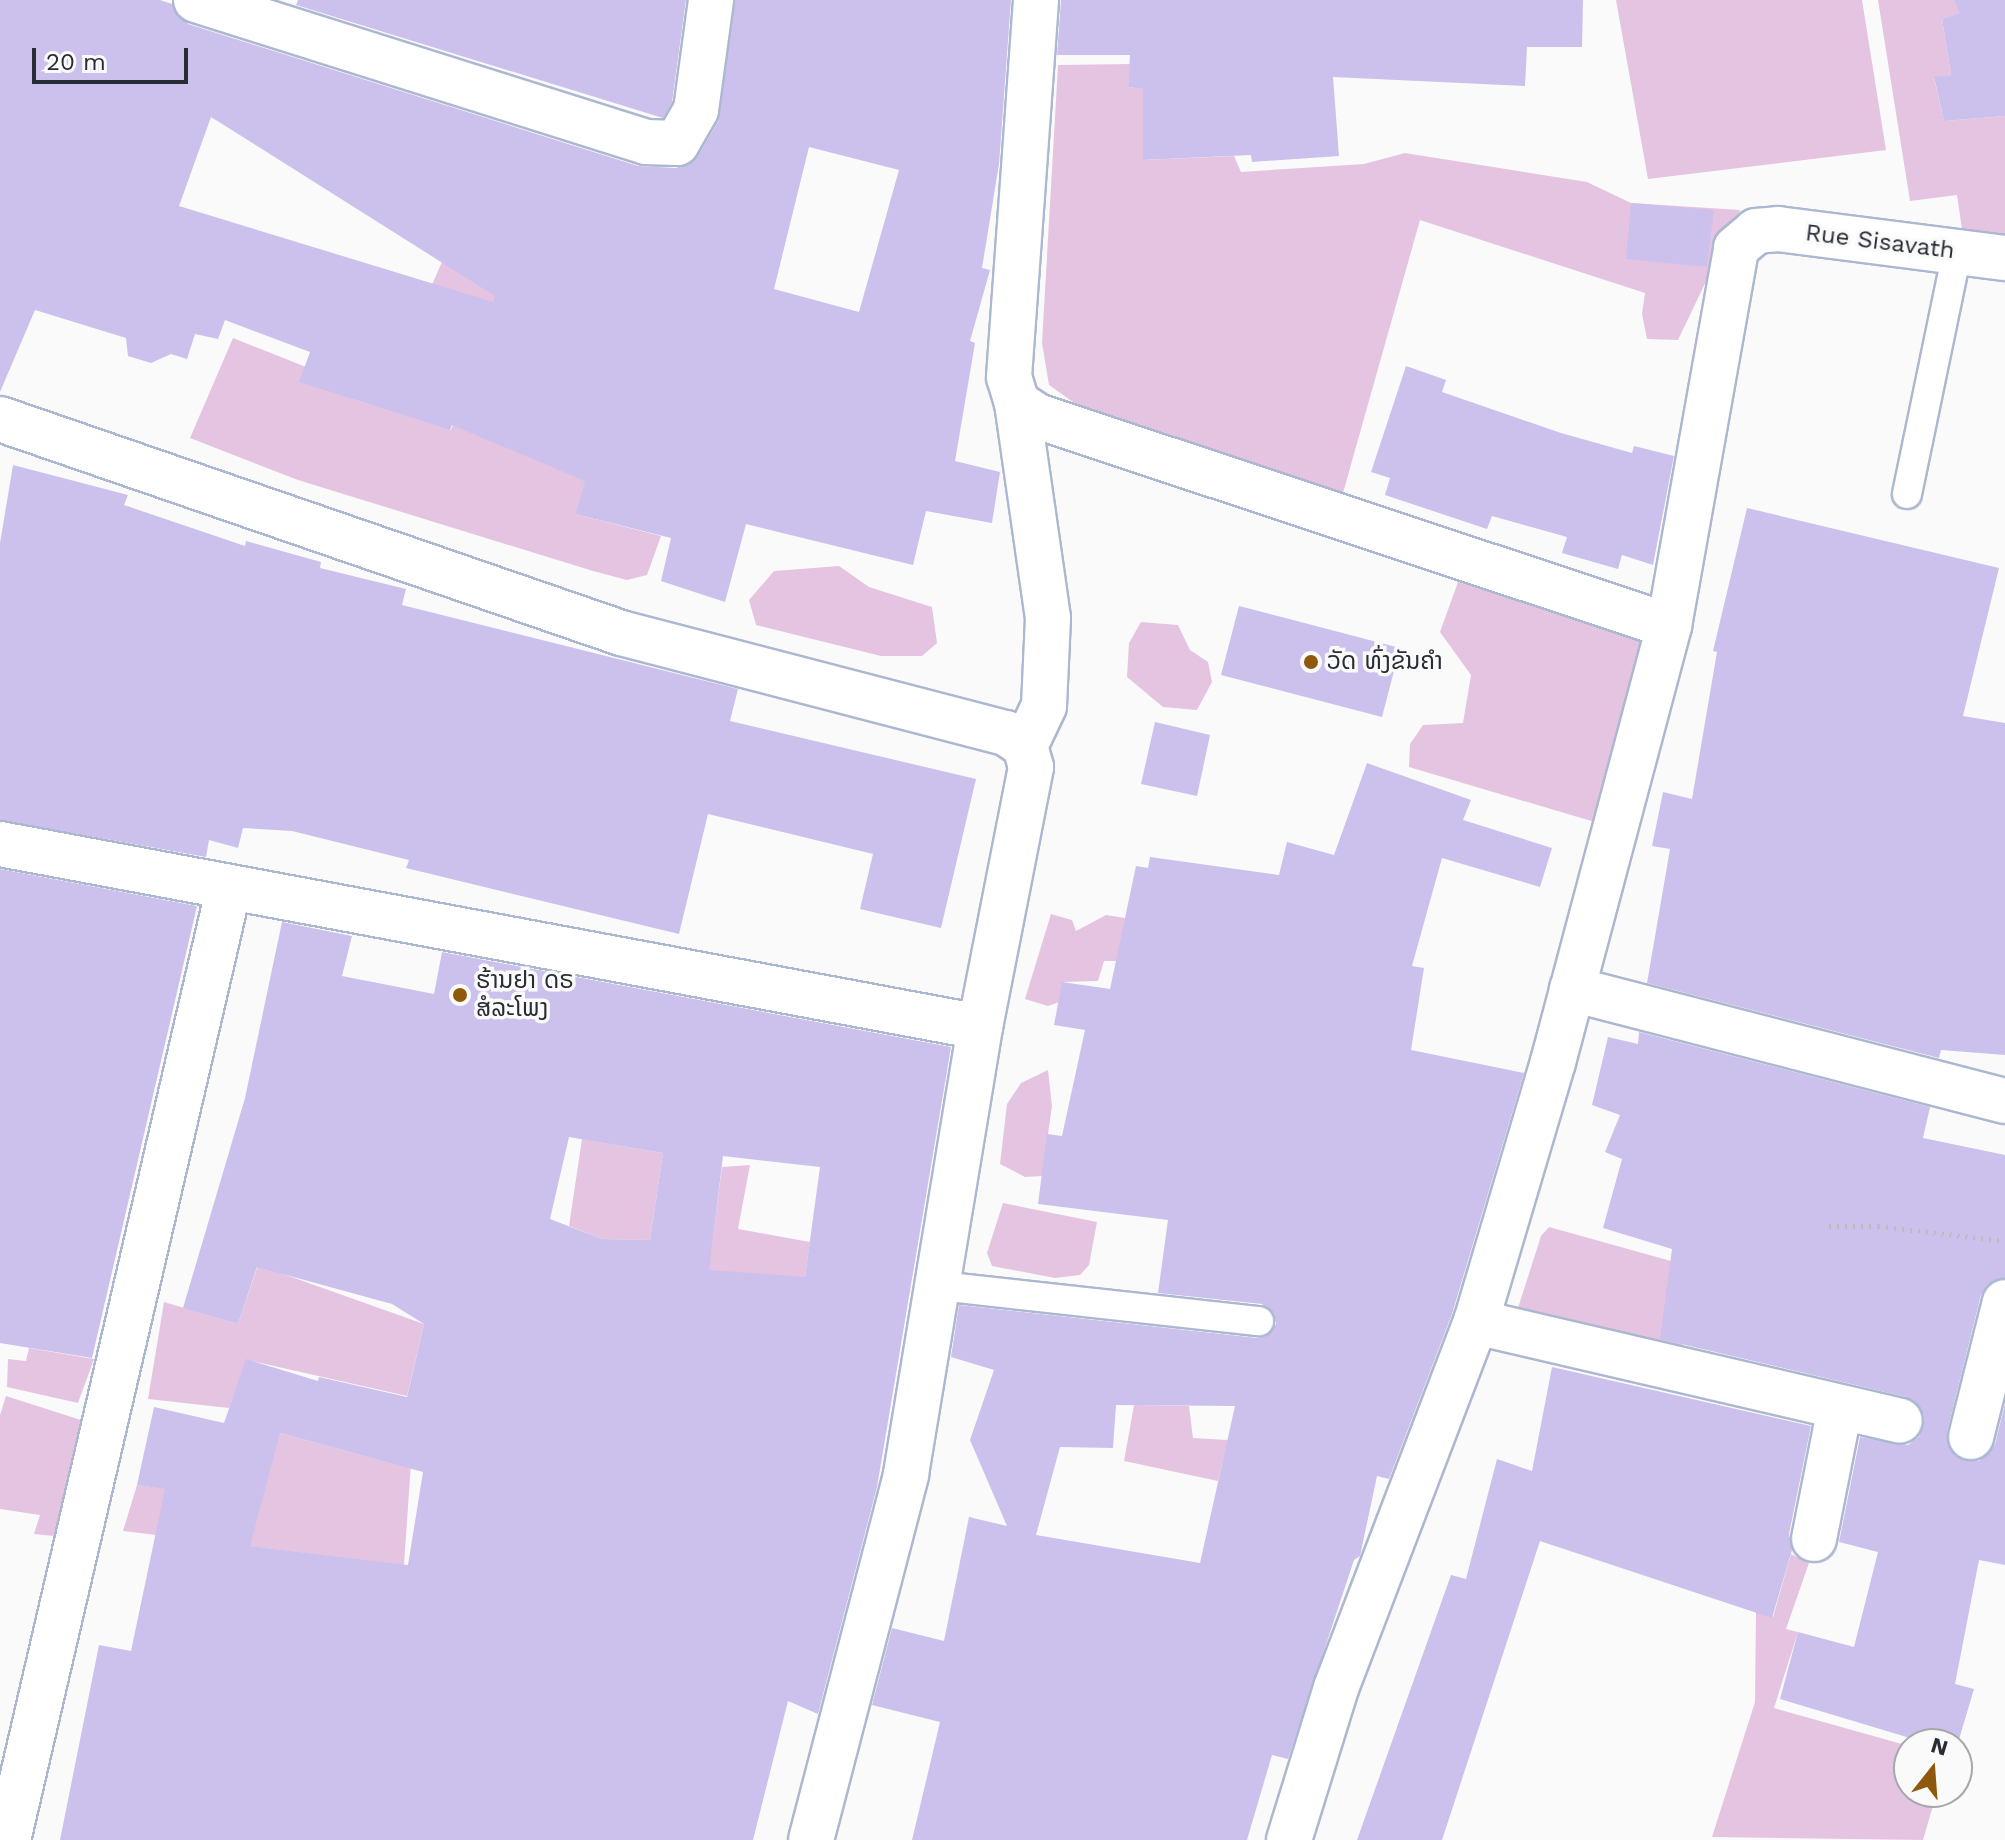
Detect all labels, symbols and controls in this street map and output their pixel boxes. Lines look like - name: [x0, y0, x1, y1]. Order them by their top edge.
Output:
- scale bar: [36, 32, 192, 82]
- text: 20 m: [46, 48, 106, 76]
- street label: Rue Sisavath: [1804, 219, 1956, 265]
- place label: ວັດ ທົ່ງຂັນຄຳ: [1327, 648, 1443, 676]
- marker: ວັດ ທົ່ງຂັນຄຳ: [1302, 653, 1320, 671]
- place label: ຮ້ານຢາ ດຣ ສໍລະໂພງ: [476, 967, 574, 1023]
- marker: ຮ້ານຢາ ດຣ ສໍລະໂພງ: [451, 986, 469, 1004]
- north arrow: [1893, 1728, 1973, 1808]
- text: N: [1928, 1732, 1951, 1761]

